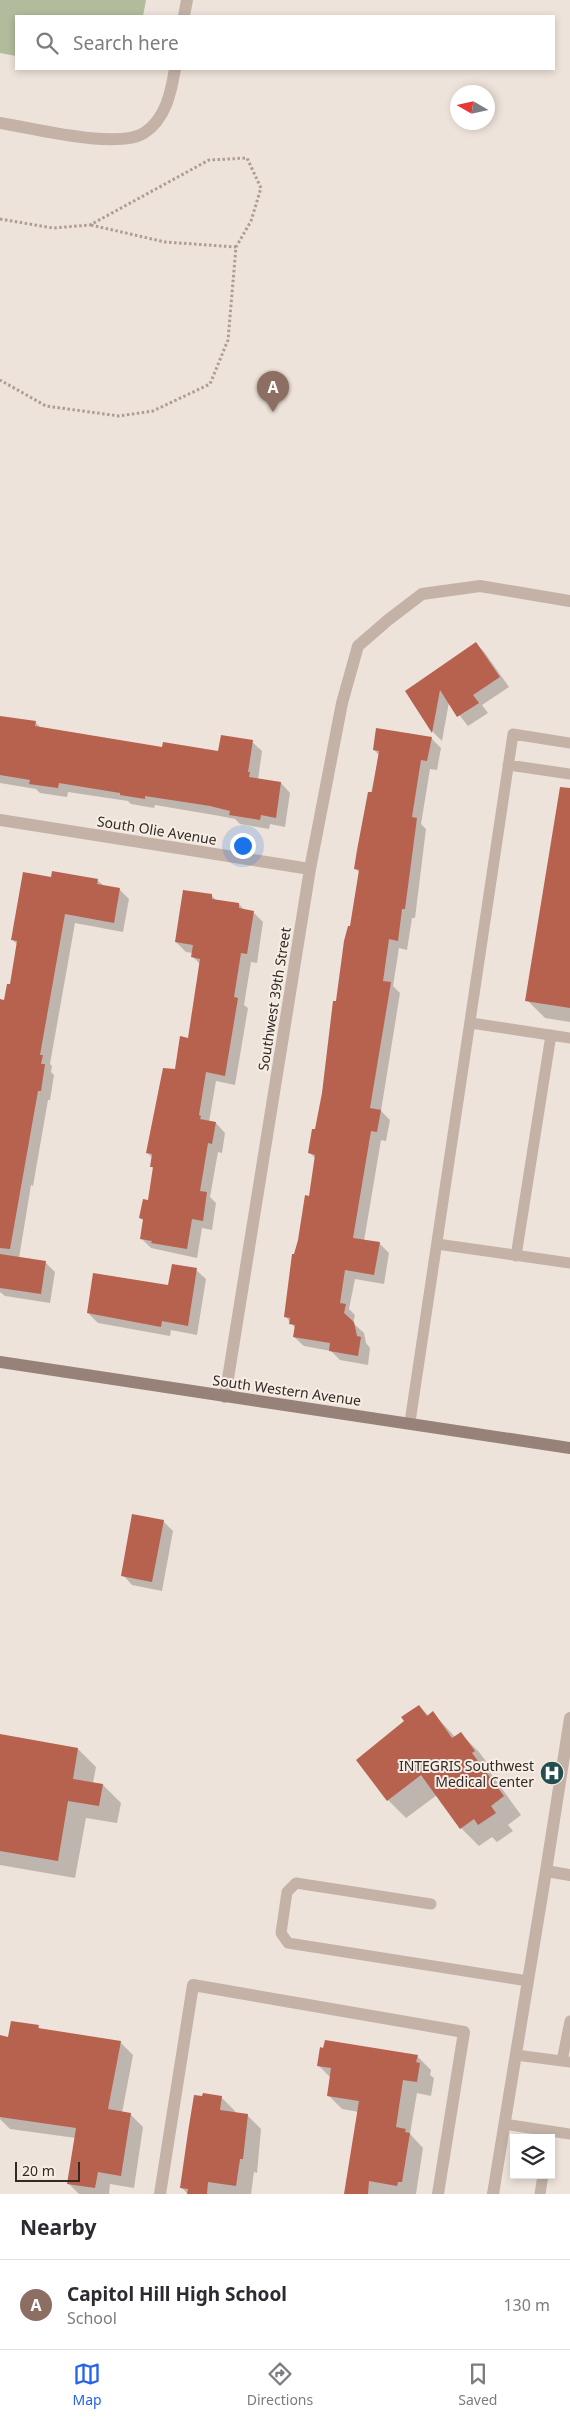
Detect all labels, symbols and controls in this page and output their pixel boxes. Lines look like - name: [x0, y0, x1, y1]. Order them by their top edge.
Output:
- search box: [15, 15, 555, 70]
- icon: search: [33, 29, 61, 57]
- text: Search here: [73, 30, 179, 56]
- north arrow: [450, 85, 495, 130]
- pin: A: [257, 371, 289, 412]
- street label: South Olie Avenue: [96, 811, 218, 849]
- your location: [230, 833, 256, 859]
- street label: Southwest 39th Street: [253, 926, 295, 1072]
- street label: South Western Avenue: [212, 1370, 363, 1410]
- place label: INTEGRIS Southwest Medical Center: [399, 1756, 534, 1791]
- hospital icon: INTEGRIS Southwest Medical Center: [539, 1760, 565, 1786]
- map controls: [510, 2134, 555, 2179]
- button: layers: [510, 2134, 555, 2179]
- scale bar: [15, 2159, 80, 2182]
- text: 20 m: [22, 2161, 55, 2180]
- text: Nearby: [20, 2213, 96, 2241]
- text: Capitol Hill High School: [67, 2281, 287, 2307]
- text: A: [30, 2294, 42, 2316]
- text: 130 m: [503, 2294, 550, 2316]
- text: School: [67, 2307, 117, 2329]
- tab: Map: [73, 2360, 102, 2409]
- tab: Directions: [247, 2360, 313, 2409]
- tab: Saved: [458, 2360, 497, 2409]

